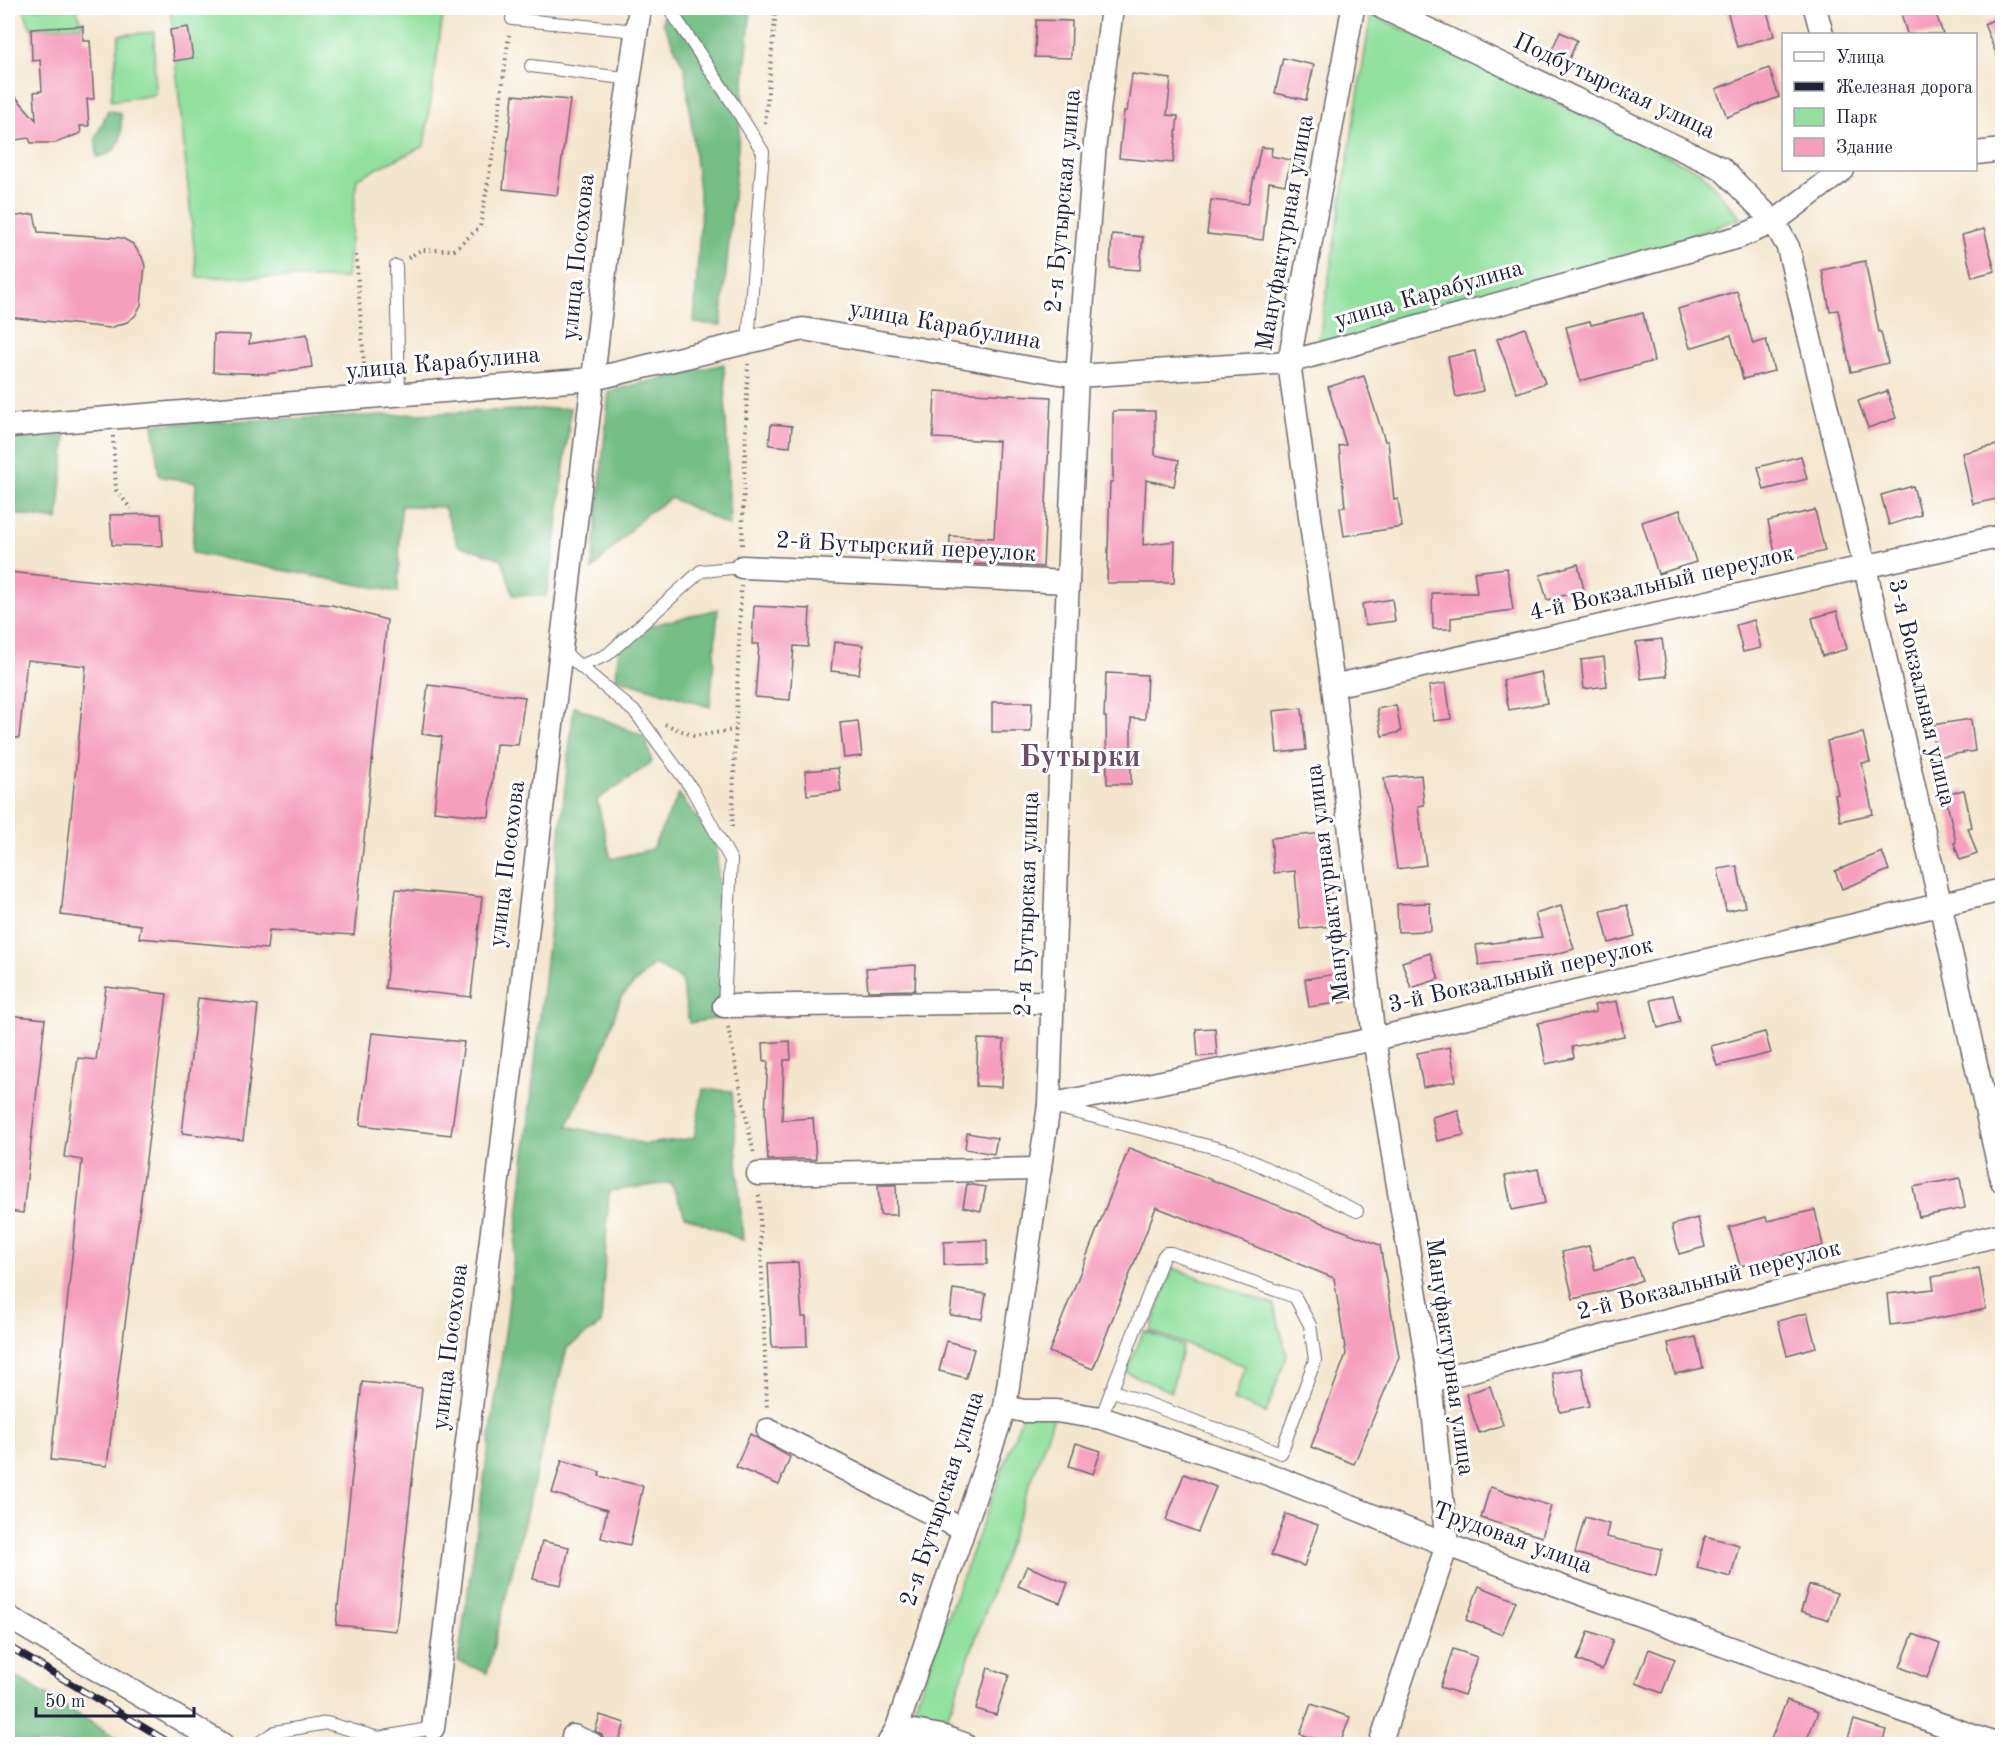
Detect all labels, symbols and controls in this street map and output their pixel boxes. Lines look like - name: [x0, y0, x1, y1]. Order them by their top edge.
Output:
- street label: Подбутырская улица: [1509, 30, 1719, 144]
- legend: [1782, 33, 1977, 171]
- text: Улица: [1836, 49, 1885, 67]
- text: Железная дорога: [1836, 79, 1973, 97]
- street label: 2-я Бутырская улица: [1042, 88, 1086, 314]
- text: Парк: [1836, 109, 1877, 127]
- street label: Мануфактурная улица: [1253, 113, 1319, 353]
- text: Здание: [1836, 139, 1893, 157]
- street label: улица Посохова: [558, 172, 600, 342]
- street label: улица Карабулина: [1332, 257, 1526, 333]
- street label: улица Карабулина: [847, 297, 1043, 355]
- street label: улица Карабулина: [345, 344, 541, 384]
- street label: 2-й Бутырский переулок: [775, 529, 1037, 567]
- street label: 4-й Вокзальный переулок: [1527, 542, 1797, 626]
- street label: 3-я Вокзальная улица: [1883, 577, 1959, 809]
- district label: Бутырки: [1019, 743, 1141, 773]
- street label: Мануфактурная улица: [1302, 762, 1356, 1003]
- street label: улица Посохова: [486, 779, 530, 949]
- street label: 2-я Бутырская улица: [1012, 791, 1044, 1017]
- street label: 3-й Вокзальный переулок: [1386, 934, 1656, 1018]
- street label: Мануфактурная улица: [1420, 1237, 1478, 1478]
- street label: 2-й Вокзальный переулок: [1575, 1237, 1843, 1325]
- street label: улица Посохова: [429, 1262, 473, 1432]
- street label: 2-я Бутырская улица: [897, 1388, 989, 1610]
- street label: Трудовая улица: [1429, 1499, 1595, 1579]
- scale bar: [36, 1680, 194, 1718]
- text: 50 m: [45, 1693, 85, 1711]

